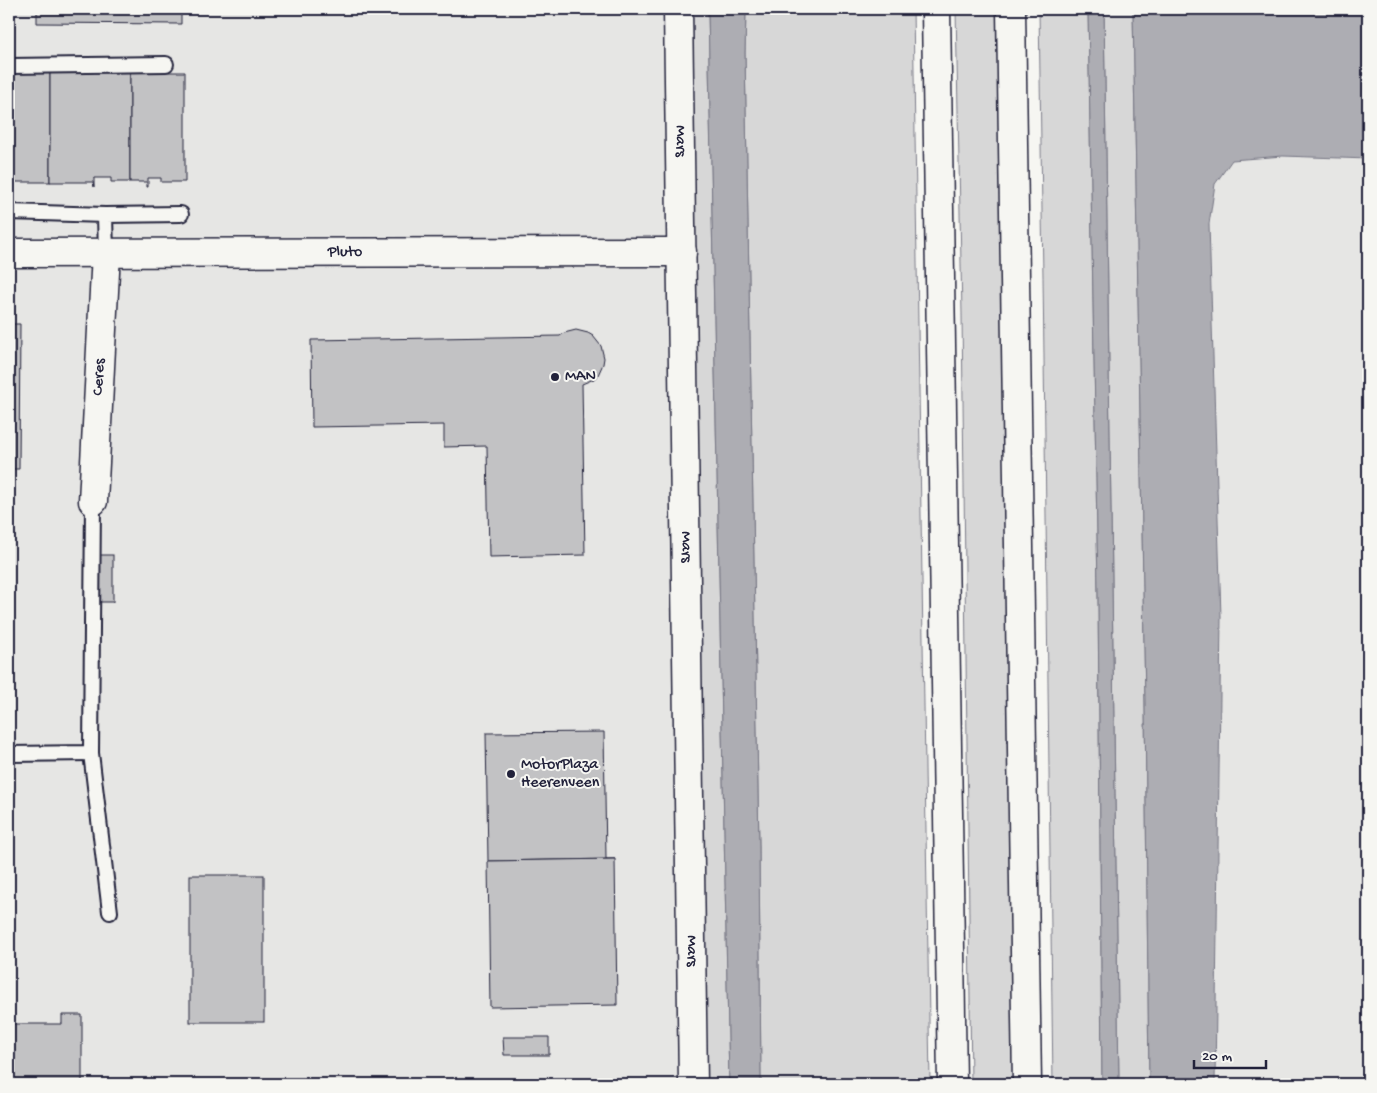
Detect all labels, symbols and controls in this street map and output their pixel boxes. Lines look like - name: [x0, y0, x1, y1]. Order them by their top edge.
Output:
- street label: Mars: [670, 125, 690, 158]
- street label: Pluto: [327, 243, 362, 262]
- street label: Ceres: [89, 357, 110, 396]
- place label: MAN: [565, 368, 596, 387]
- marker: MAN: [549, 371, 561, 383]
- street label: Mars: [676, 531, 695, 564]
- place label: MotorPlaza Heerenveen: [521, 756, 600, 793]
- marker: MotorPlaza Heerenveen: [505, 768, 517, 780]
- street label: Mars: [681, 935, 701, 968]
- scale bar: [1194, 1038, 1267, 1070]
- text: 20 m: [1202, 1048, 1232, 1066]

